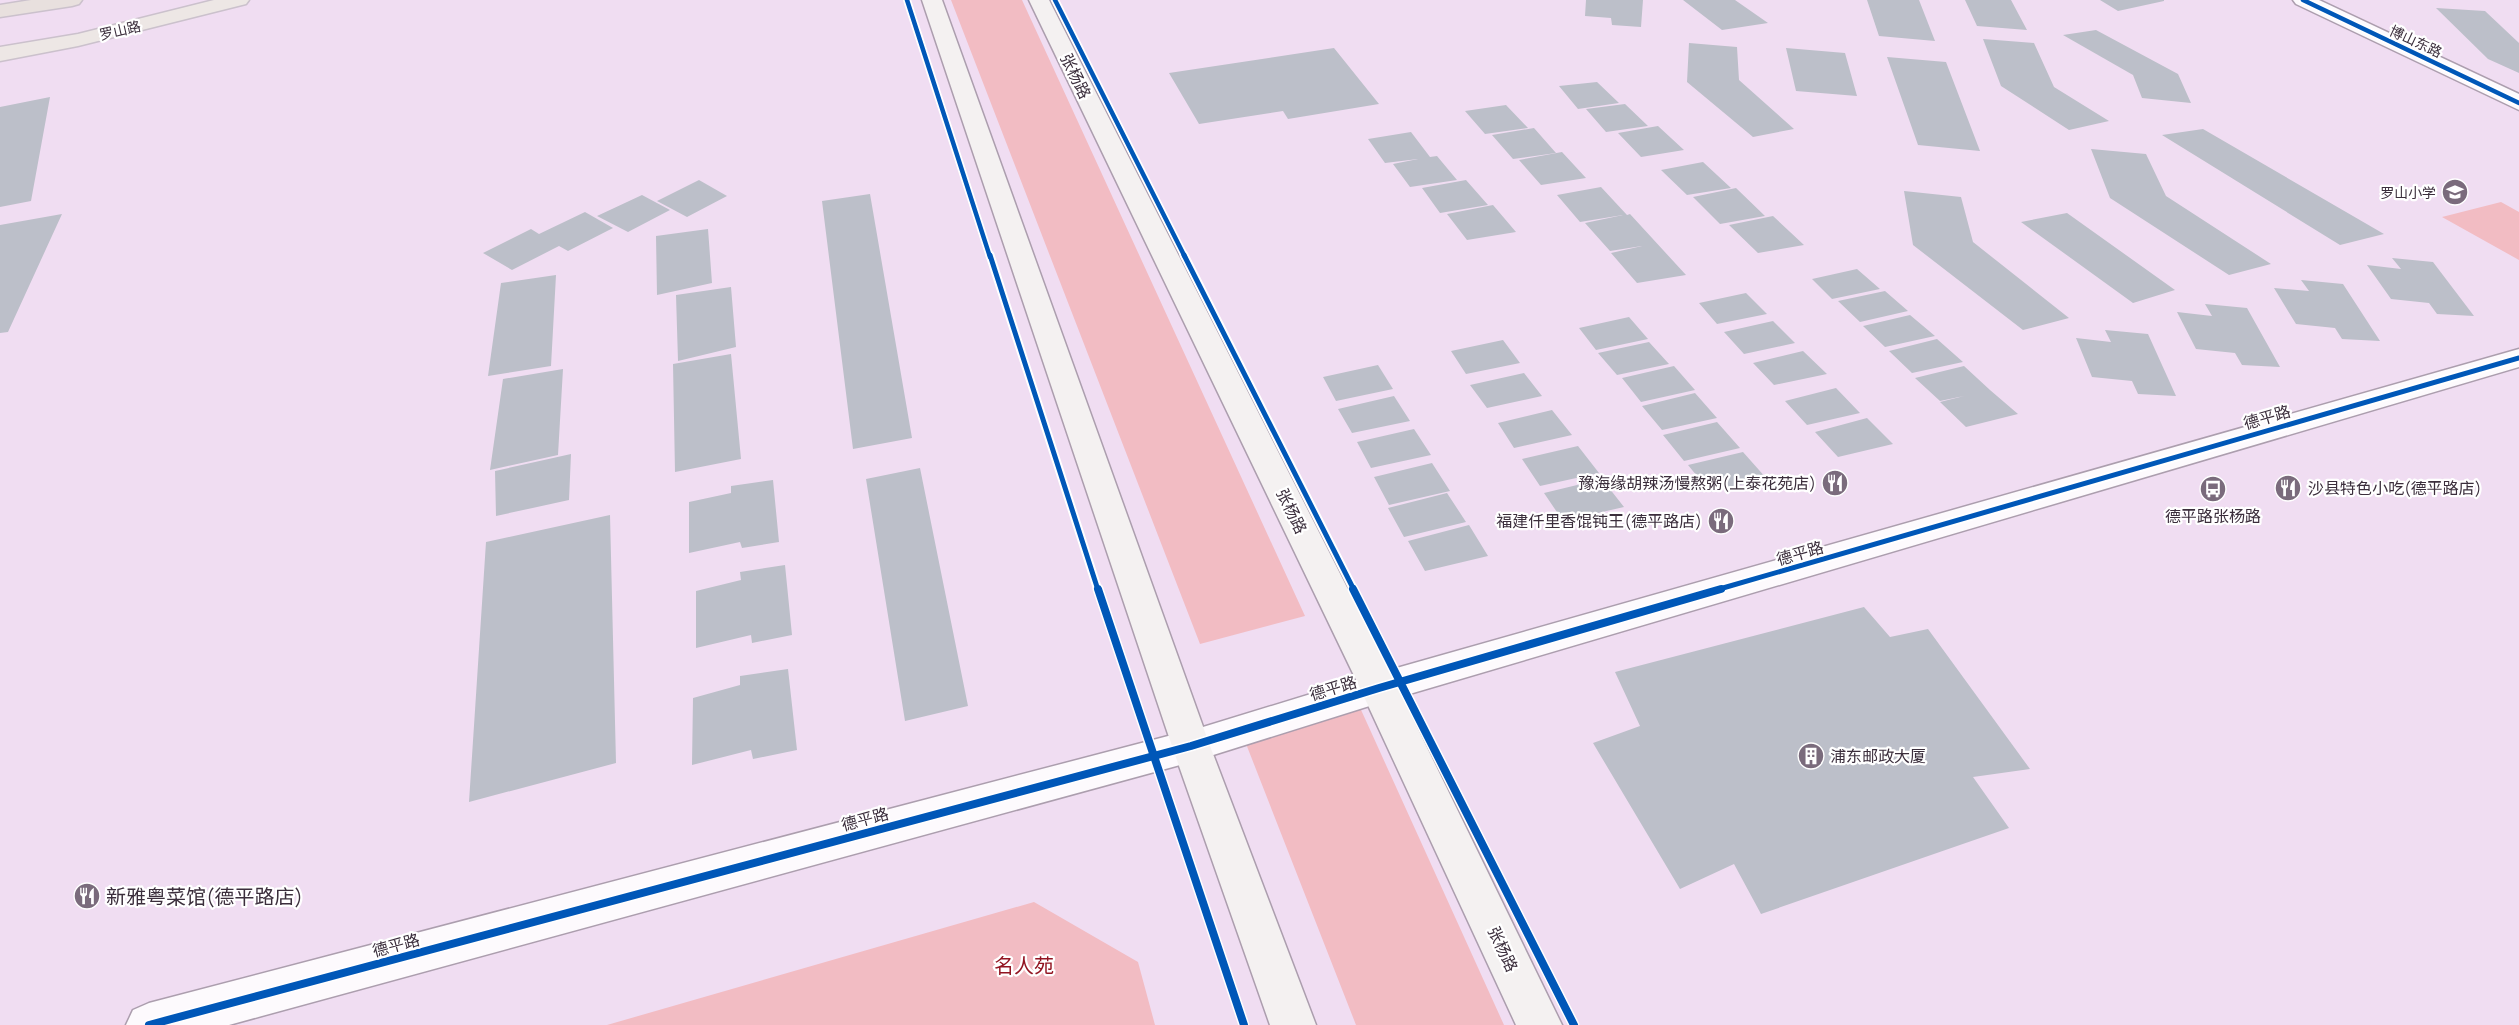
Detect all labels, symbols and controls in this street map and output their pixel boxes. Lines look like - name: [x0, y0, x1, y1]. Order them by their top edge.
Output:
- street label: 罗山路: [97, 16, 143, 44]
- street label: 博山东路: [2387, 21, 2445, 61]
- street label: 张杨路: [1056, 50, 1096, 102]
- school or university icon: 罗山小学: [2440, 177, 2470, 207]
- place label: 罗山小学: [2380, 183, 2436, 202]
- street label: 德平路: [2241, 400, 2293, 434]
- restaurant icon: 豫海缘胡辣汤慢熬粥(上泰花苑店): [1820, 468, 1850, 498]
- place label: 豫海缘胡辣汤慢熬粥(上泰花苑店): [1578, 472, 1816, 494]
- restaurant icon: 沙县特色小吃(德平路店): [2273, 473, 2303, 503]
- bus stop icon: 德平路张杨路: [2198, 474, 2228, 504]
- place label: 沙县特色小吃(德平路店): [2308, 477, 2482, 499]
- street label: 张杨路: [1272, 485, 1312, 537]
- place label: 德平路张杨路: [2165, 505, 2261, 527]
- restaurant icon: 福建仟里香馄钝王(德平路店): [1706, 506, 1736, 536]
- place label: 福建仟里香馄钝王(德平路店): [1496, 510, 1702, 532]
- street label: 德平路: [1774, 536, 1826, 570]
- street label: 德平路: [1307, 670, 1359, 706]
- building icon: 浦东邮政大厦: [1796, 741, 1826, 771]
- place label: 浦东邮政大厦: [1830, 745, 1926, 767]
- street label: 德平路: [839, 802, 891, 836]
- restaurant icon: 新雅粤菜馆(德平路店): [72, 881, 102, 911]
- place label: 新雅粤菜馆(德平路店): [106, 883, 303, 910]
- street label: 张杨路: [1483, 923, 1523, 975]
- street label: 德平路: [370, 928, 422, 962]
- park label: 名人苑: [994, 952, 1054, 979]

